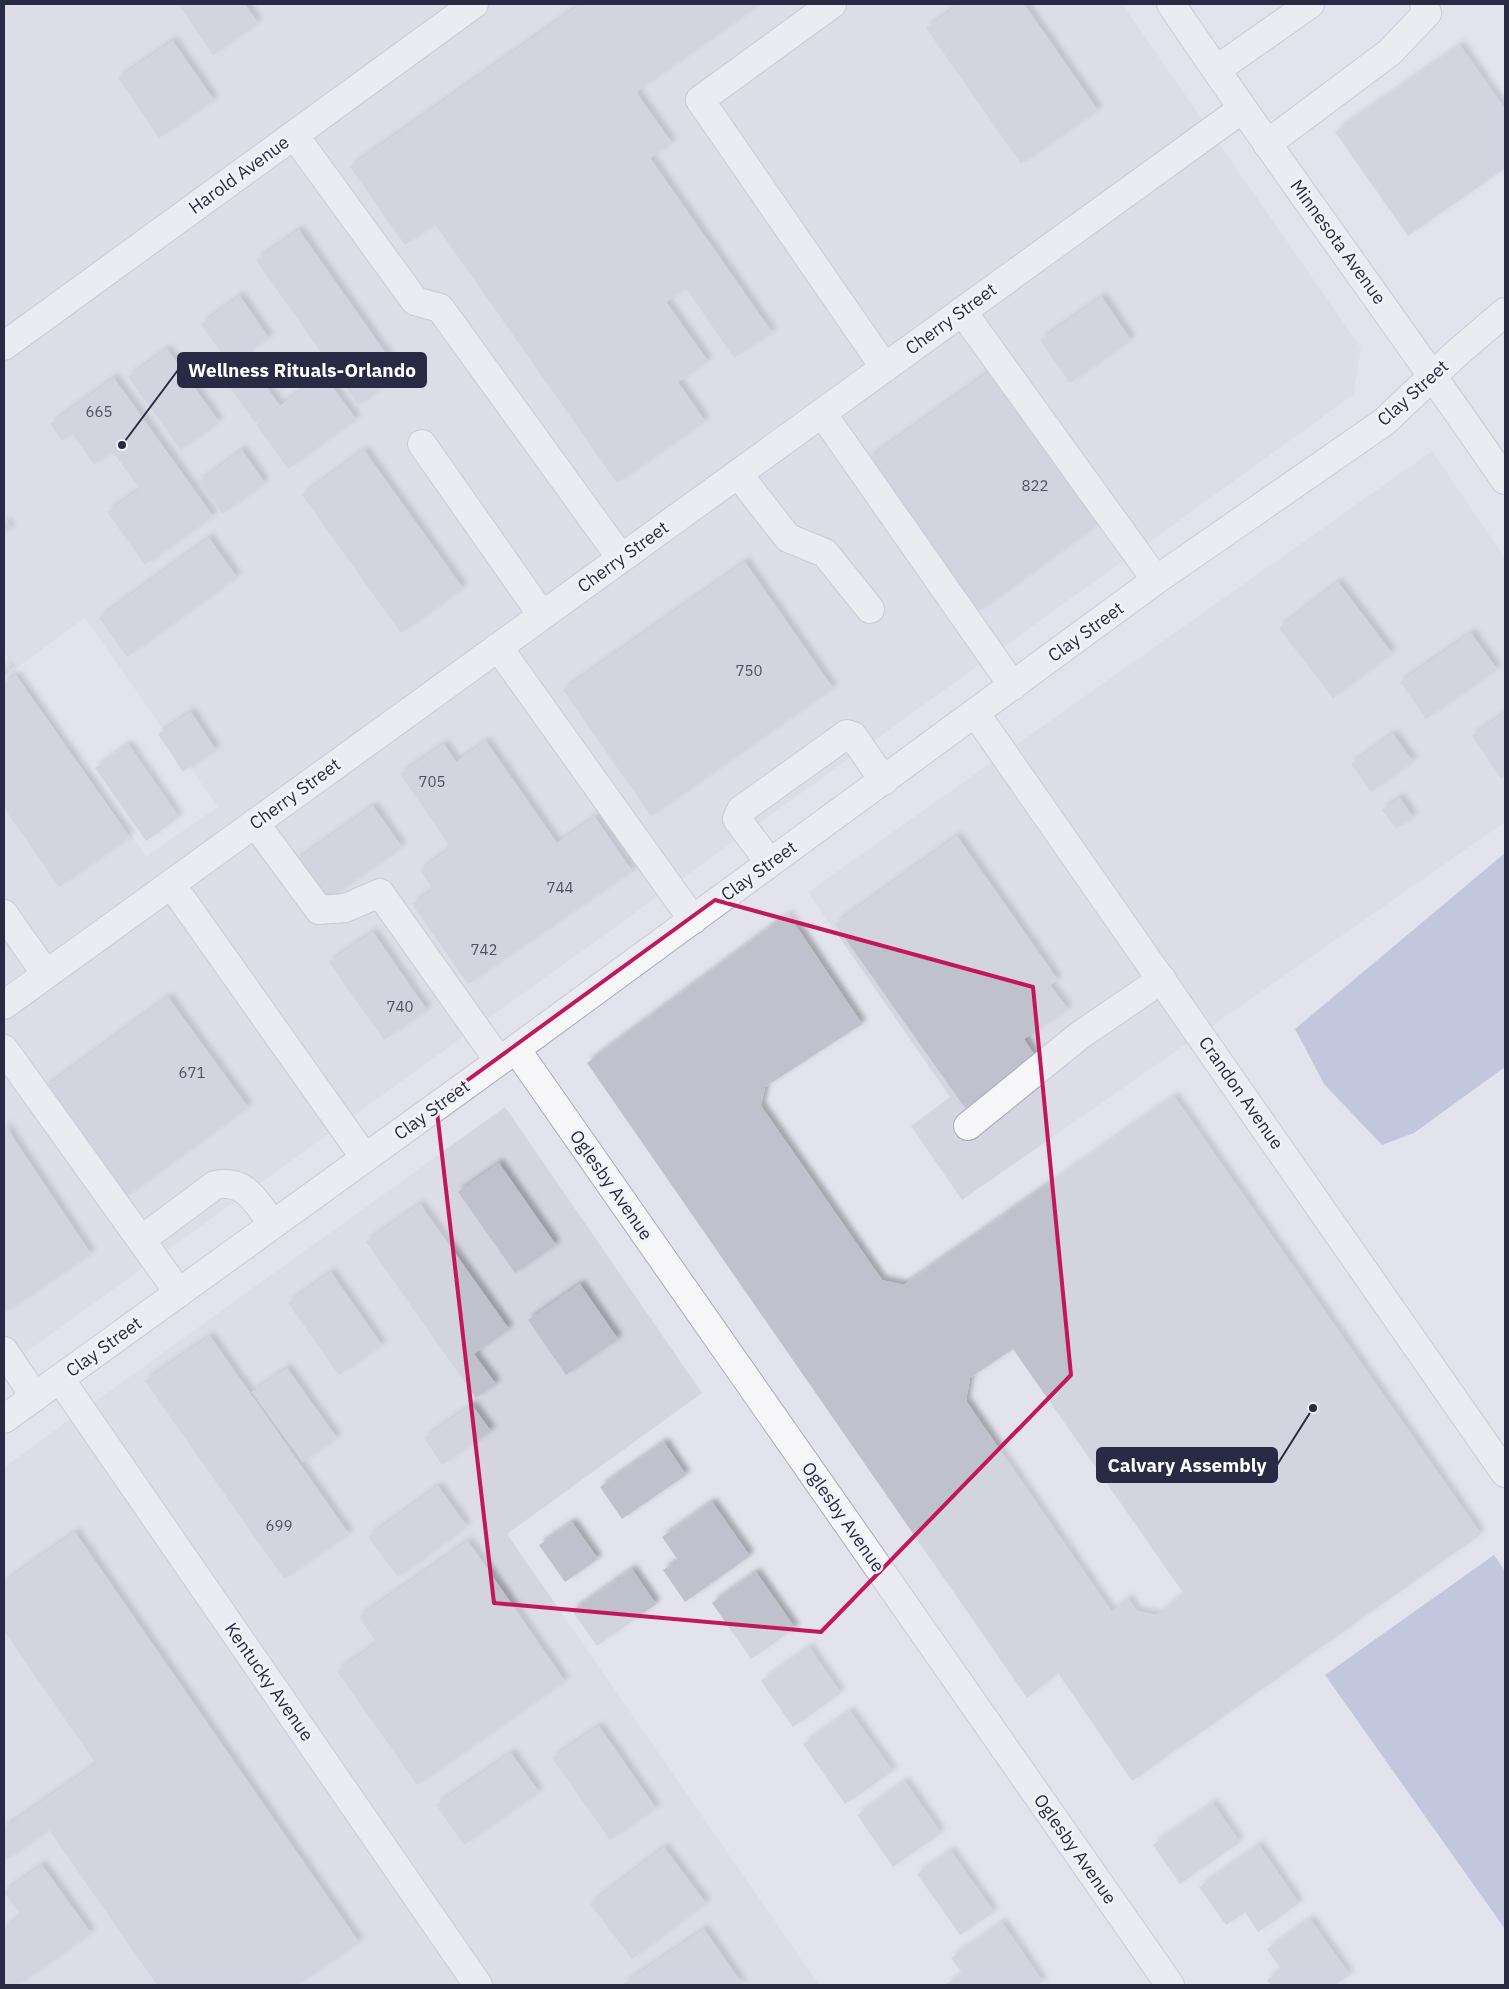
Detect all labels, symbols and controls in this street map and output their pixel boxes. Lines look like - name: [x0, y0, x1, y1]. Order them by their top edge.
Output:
- street label: Harold Avenue: [184, 130, 294, 219]
- street label: Minnesota Avenue: [1285, 175, 1391, 309]
- street label: Cherry Street: [901, 278, 1001, 359]
- callout: Wellness Rituals-Orlando: [178, 353, 426, 387]
- street label: Clay Street: [1372, 355, 1453, 431]
- text: Wellness Rituals-Orlando: [188, 358, 416, 382]
- house number: 665: [85, 402, 113, 421]
- house number: 822: [1021, 476, 1049, 495]
- street label: Cherry Street: [573, 516, 673, 597]
- street label: Clay Street: [1043, 596, 1128, 667]
- house number: 750: [735, 661, 763, 680]
- street label: Cherry Street: [245, 753, 345, 834]
- house number: 705: [418, 772, 446, 791]
- street label: Clay Street: [716, 835, 801, 906]
- house number: 744: [546, 878, 574, 897]
- house number: 742: [470, 940, 498, 959]
- house number: 740: [386, 997, 414, 1016]
- street label: Crandon Avenue: [1194, 1032, 1289, 1154]
- house number: 671: [178, 1063, 206, 1082]
- street label: Clay Street: [389, 1074, 474, 1145]
- street label: Oglesby Avenue: [565, 1125, 658, 1244]
- street label: Clay Street: [61, 1311, 146, 1382]
- callout: Calvary Assembly: [1097, 1448, 1277, 1482]
- text: Calvary Assembly: [1107, 1453, 1267, 1477]
- street label: Oglesby Avenue: [797, 1457, 890, 1576]
- house number: 699: [265, 1516, 293, 1535]
- street label: Kentucky Avenue: [220, 1618, 319, 1746]
- street label: Oglesby Avenue: [1029, 1789, 1122, 1908]

